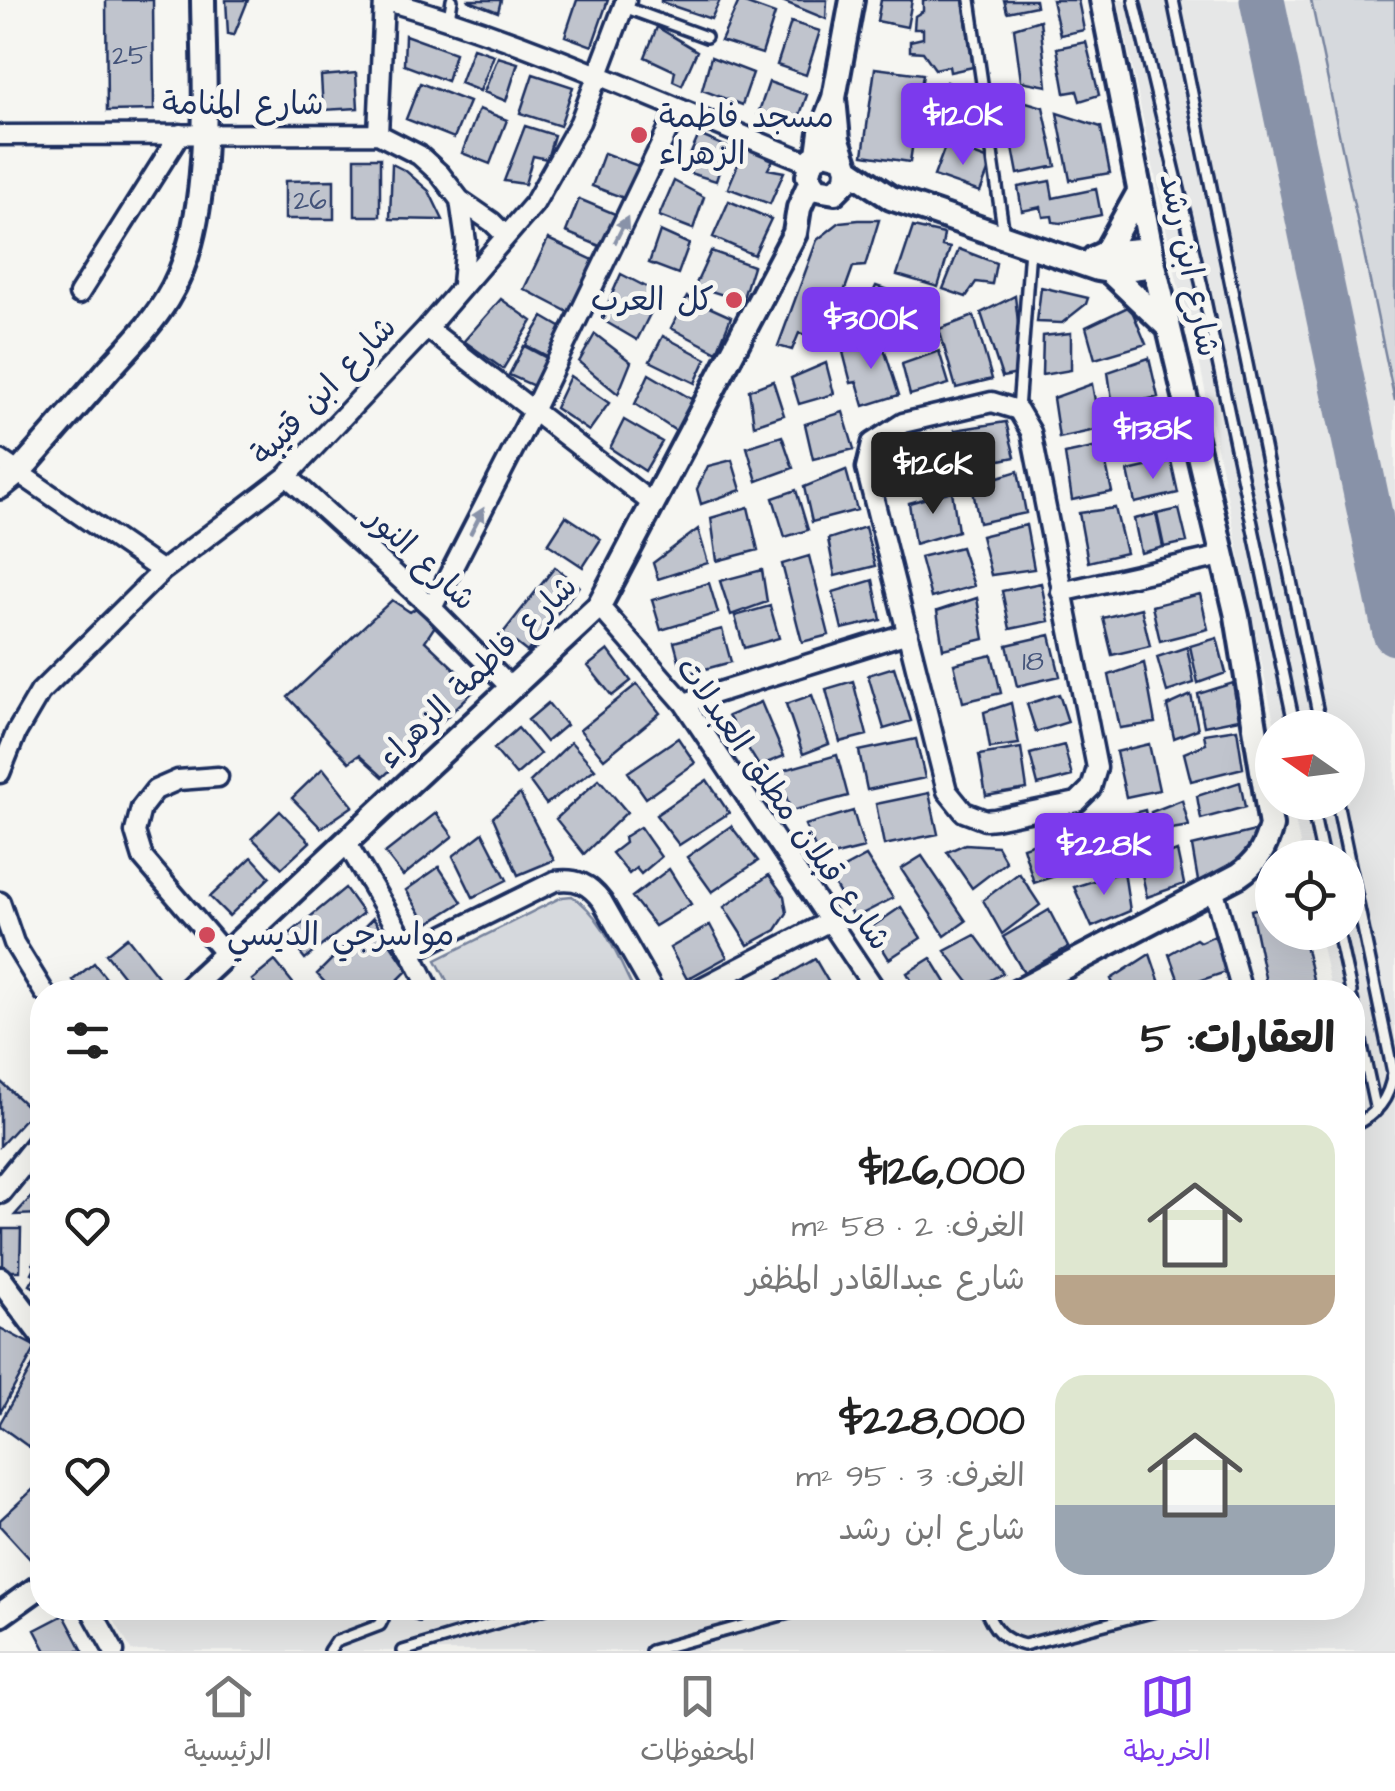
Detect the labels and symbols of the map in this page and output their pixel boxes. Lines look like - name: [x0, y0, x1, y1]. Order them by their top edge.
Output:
- house number: 25: [112, 36, 148, 75]
- street label: شارع المنامة: [162, 82, 324, 127]
- pin: $120K: [893, 83, 1033, 168]
- place label: مسجد فاطمة الزهراء: [659, 95, 834, 177]
- marker: مسجد فاطمة الزهراء: [628, 124, 650, 146]
- street label: شارع ابن رشد: [1148, 169, 1230, 361]
- house number: 26: [293, 181, 327, 220]
- one-way arrow: [613, 215, 630, 244]
- place label: كل العرب: [591, 278, 714, 323]
- pin: $300K: [801, 287, 941, 372]
- marker: كل العرب: [723, 289, 745, 311]
- street label: شارع ابن قتيبة: [241, 306, 407, 476]
- pin: $138K: [1083, 397, 1223, 482]
- pin: $126K: [863, 432, 1003, 517]
- street label: شارع النور: [354, 495, 486, 621]
- one-way arrow: [468, 507, 485, 536]
- street label: شارع فاطمة الزهراء: [368, 565, 588, 779]
- house number: 18: [1022, 642, 1044, 681]
- street label: شارع قبلان مطلق العبدلات: [665, 648, 901, 960]
- north arrow: [1255, 710, 1365, 820]
- pin: $228K: [1034, 813, 1174, 898]
- place label: مواسرجي الديسي: [227, 913, 454, 962]
- marker: مواسرجي الديسي: [196, 924, 218, 946]

